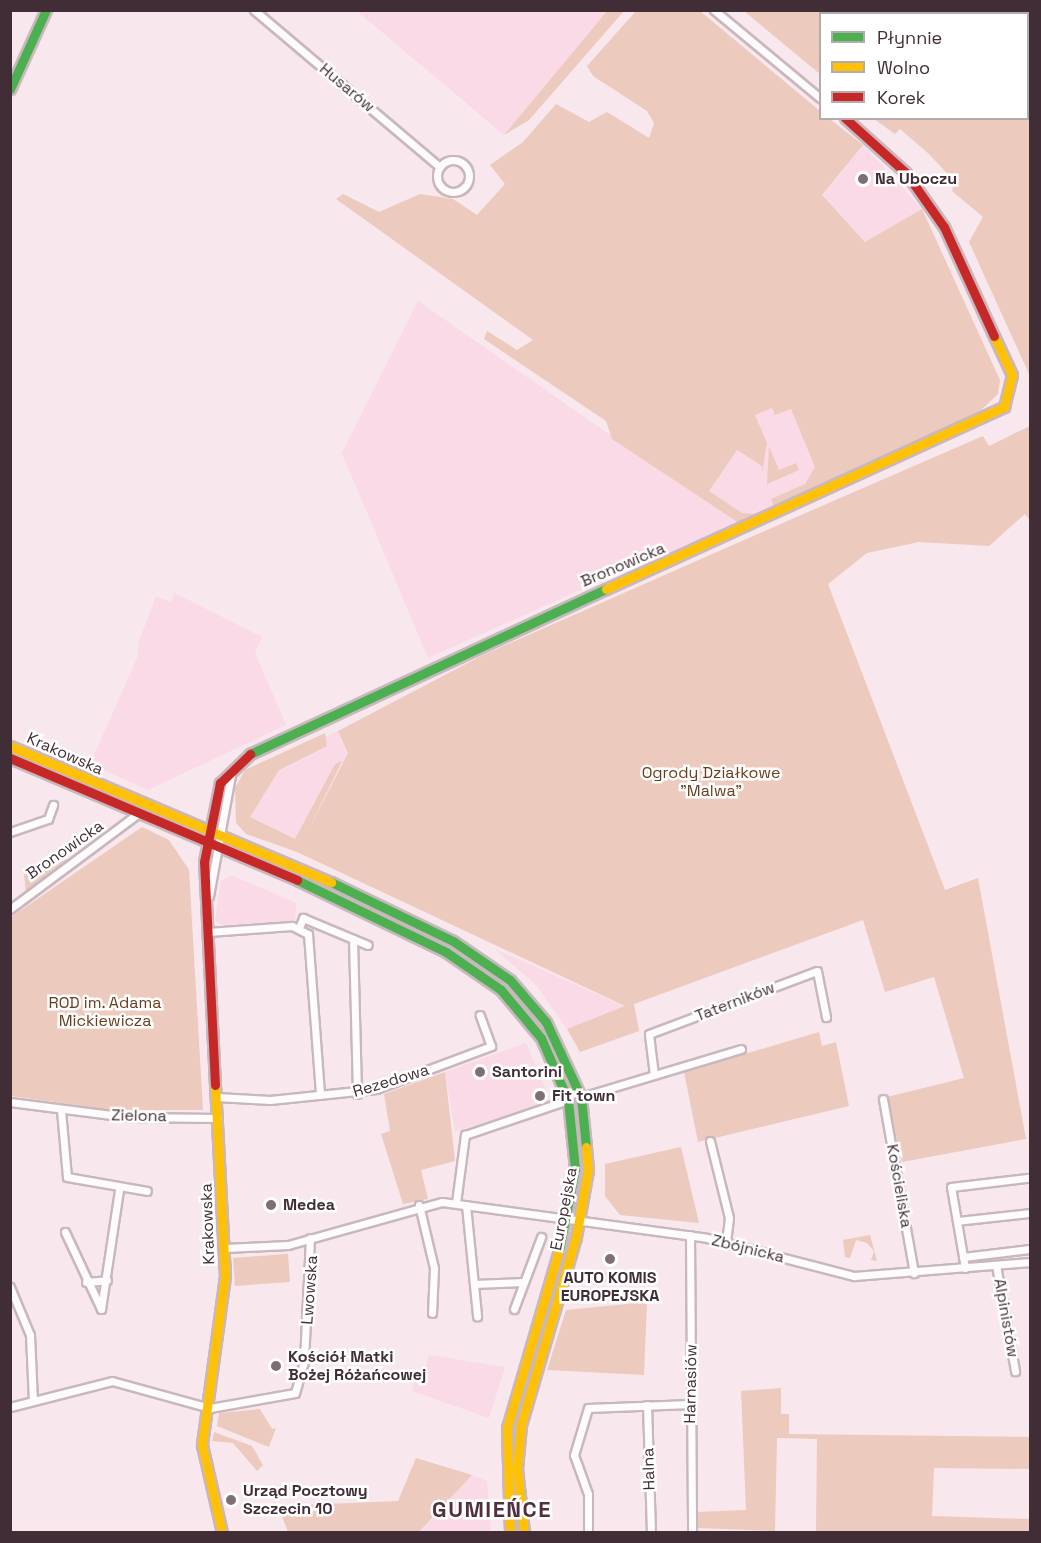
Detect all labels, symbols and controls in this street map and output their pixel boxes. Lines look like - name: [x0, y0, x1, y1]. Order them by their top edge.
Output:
- legend: [819, 12, 1029, 120]
- text: Płynnie: [877, 26, 942, 49]
- text: Wolno: [877, 56, 930, 79]
- street label: Husarów: [315, 59, 379, 117]
- text: Korek: [877, 86, 926, 109]
- place label: Na Uboczu: [875, 169, 957, 189]
- marker: Na Uboczu: [856, 172, 870, 186]
- street label: Bronowicka: [578, 539, 668, 591]
- street label: Krakowska: [24, 729, 106, 779]
- park label: Ogrody Działkowe "Malwa": [642, 763, 780, 801]
- street label: Bronowicka: [23, 816, 107, 884]
- street label: Taterników: [692, 978, 778, 1026]
- park label: ROD im. Adama Mickiewicza: [48, 993, 162, 1031]
- street label: Rezedowa: [351, 1060, 431, 1102]
- place label: Santorini: [492, 1062, 562, 1082]
- marker: Santorini: [473, 1065, 487, 1079]
- place label: Fit town: [552, 1086, 615, 1106]
- marker: Fit town: [533, 1089, 547, 1103]
- street label: Zielona: [111, 1106, 167, 1126]
- street label: Kościeliska: [882, 1143, 916, 1229]
- street label: Europejska: [547, 1166, 581, 1252]
- street label: Krakowska: [197, 1183, 219, 1265]
- place label: Medea: [283, 1195, 335, 1215]
- marker: Medea: [264, 1198, 278, 1212]
- street label: Zbójnicka: [710, 1231, 786, 1267]
- marker: AUTO KOMIS EUROPEJSKA: [603, 1252, 617, 1266]
- street label: Lwowska: [298, 1255, 322, 1325]
- place label: AUTO KOMIS EUROPEJSKA: [561, 1268, 659, 1306]
- street label: Alpinistów: [990, 1277, 1022, 1359]
- street label: Harnasiów: [681, 1344, 701, 1424]
- place label: Kościół Matki Bożej Różańcowej: [288, 1347, 426, 1385]
- marker: Kościół Matki Bożej Różańcowej: [269, 1359, 283, 1373]
- street label: Halna: [639, 1447, 659, 1491]
- place label: Urząd Pocztowy Szczecin 10: [243, 1481, 368, 1519]
- marker: Urząd Pocztowy Szczecin 10: [224, 1493, 238, 1507]
- district label: GUMIEŃCE: [432, 1497, 552, 1523]

